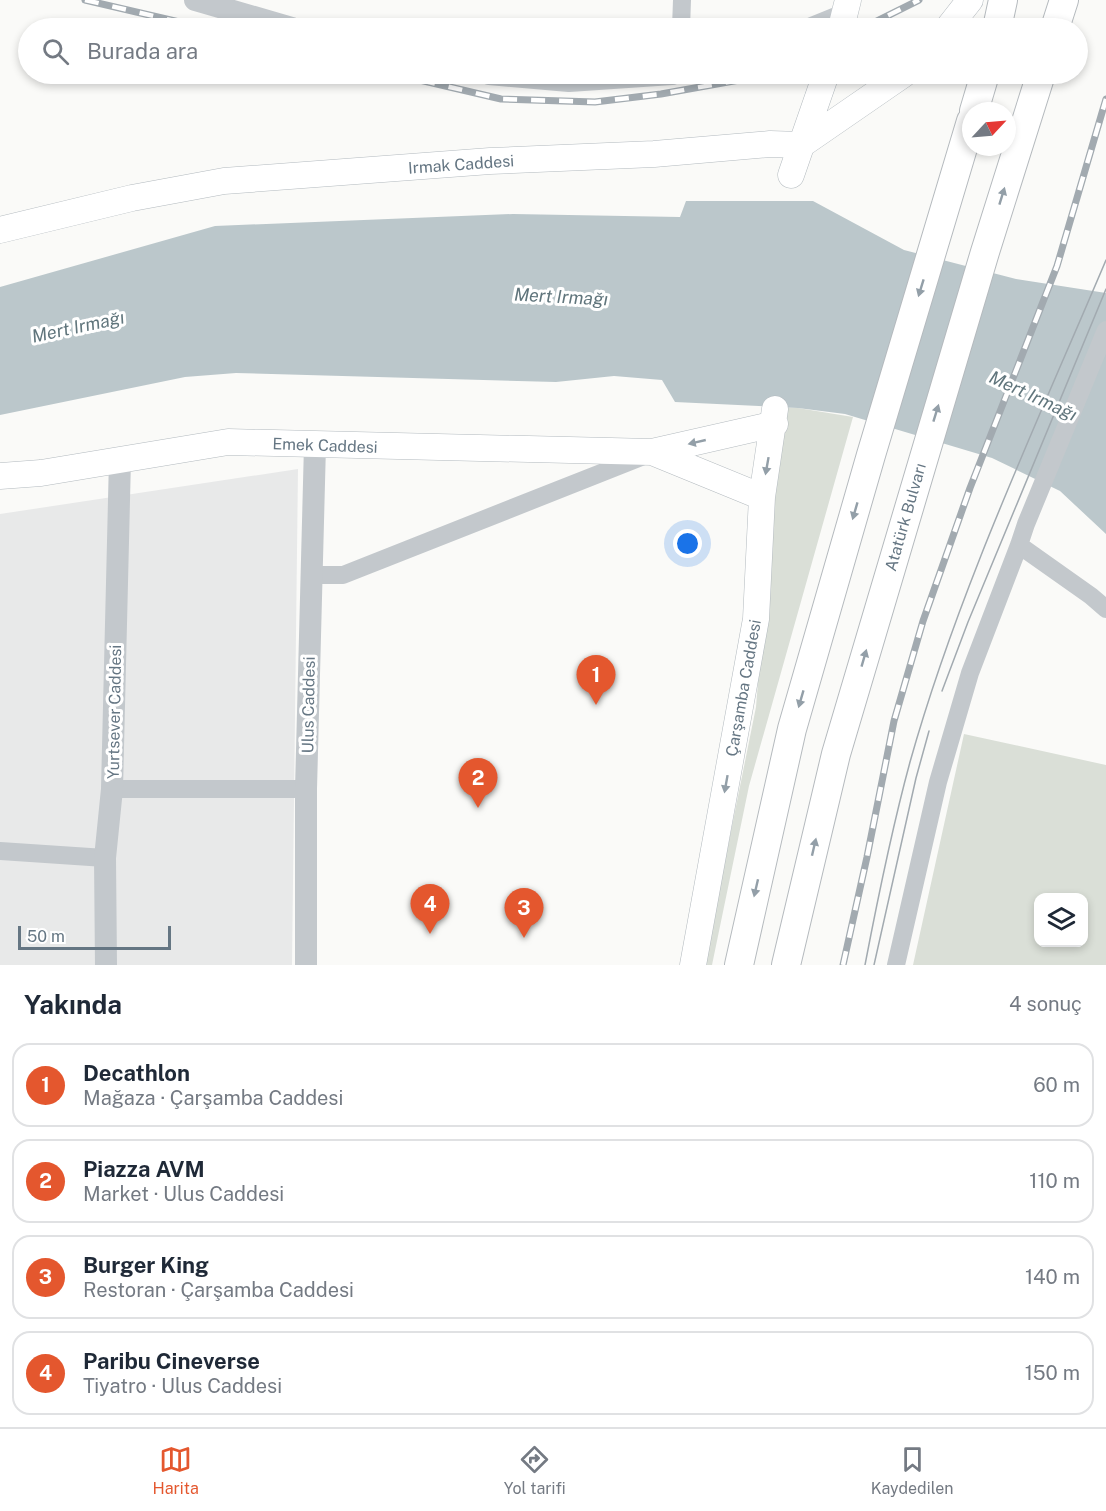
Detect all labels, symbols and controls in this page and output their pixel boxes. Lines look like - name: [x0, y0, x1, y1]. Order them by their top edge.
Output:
- search box: [18, 18, 1088, 84]
- icon: search: [39, 35, 72, 68]
- text: Burada ara: [87, 38, 198, 64]
- north arrow: [962, 102, 1016, 156]
- street label: Irmak Caddesi: [407, 151, 515, 178]
- one-way arrow: [998, 187, 1008, 205]
- one-way arrow: [916, 279, 925, 297]
- water label: Mert Irmağı: [513, 284, 609, 309]
- water label: Mert Irmağı: [30, 306, 126, 347]
- water label: Mert Irmağı: [986, 366, 1080, 425]
- one-way arrow: [932, 404, 941, 422]
- street label: Emek Caddesi: [272, 434, 378, 457]
- one-way arrow: [688, 437, 706, 447]
- one-way arrow: [762, 457, 771, 476]
- street label: Atatürk Bulvarı: [881, 461, 930, 573]
- one-way arrow: [850, 502, 859, 520]
- your location: [673, 529, 702, 558]
- street label: Çarşamba Caddesi: [722, 618, 765, 758]
- street label: Yurtsever Caddesi: [104, 645, 125, 779]
- one-way arrow: [860, 649, 869, 667]
- street label: Ulus Caddesi: [298, 656, 319, 754]
- pin: 1: [576, 656, 616, 705]
- one-way arrow: [796, 690, 805, 708]
- pin: 2: [458, 758, 498, 808]
- one-way arrow: [721, 775, 730, 794]
- one-way arrow: [809, 838, 819, 856]
- one-way arrow: [751, 879, 760, 898]
- pin: 4: [410, 884, 450, 934]
- pin: 3: [504, 888, 544, 938]
- map controls: [1034, 893, 1088, 947]
- button: layers: [1034, 893, 1088, 947]
- scale bar: [18, 923, 171, 950]
- text: 50 m: [27, 927, 65, 946]
- text: Yakında: [24, 989, 122, 1020]
- text: 4 sonuç: [1009, 992, 1082, 1016]
- text: Decathlon: [83, 1060, 190, 1086]
- text: 1: [41, 1073, 50, 1097]
- text: 60 m: [1033, 1073, 1080, 1097]
- text: Mağaza · Çarşamba Caddesi: [83, 1086, 343, 1110]
- text: Piazza AVM: [83, 1156, 205, 1182]
- text: 2: [39, 1169, 52, 1193]
- text: 110 m: [1029, 1169, 1080, 1193]
- text: Market · Ulus Caddesi: [83, 1182, 284, 1206]
- text: Burger King: [83, 1252, 209, 1278]
- text: 3: [39, 1265, 52, 1289]
- text: 140 m: [1025, 1265, 1080, 1289]
- text: Restoran · Çarşamba Caddesi: [83, 1278, 354, 1302]
- text: Paribu Cineverse: [83, 1348, 260, 1374]
- text: 4: [39, 1361, 52, 1385]
- text: 150 m: [1025, 1361, 1080, 1385]
- text: Tiyatro · Ulus Caddesi: [83, 1374, 282, 1398]
- tab: Harita: [153, 1443, 199, 1498]
- tab: Yol tarifi: [504, 1443, 566, 1498]
- tab: Kaydedilen: [871, 1443, 953, 1498]

